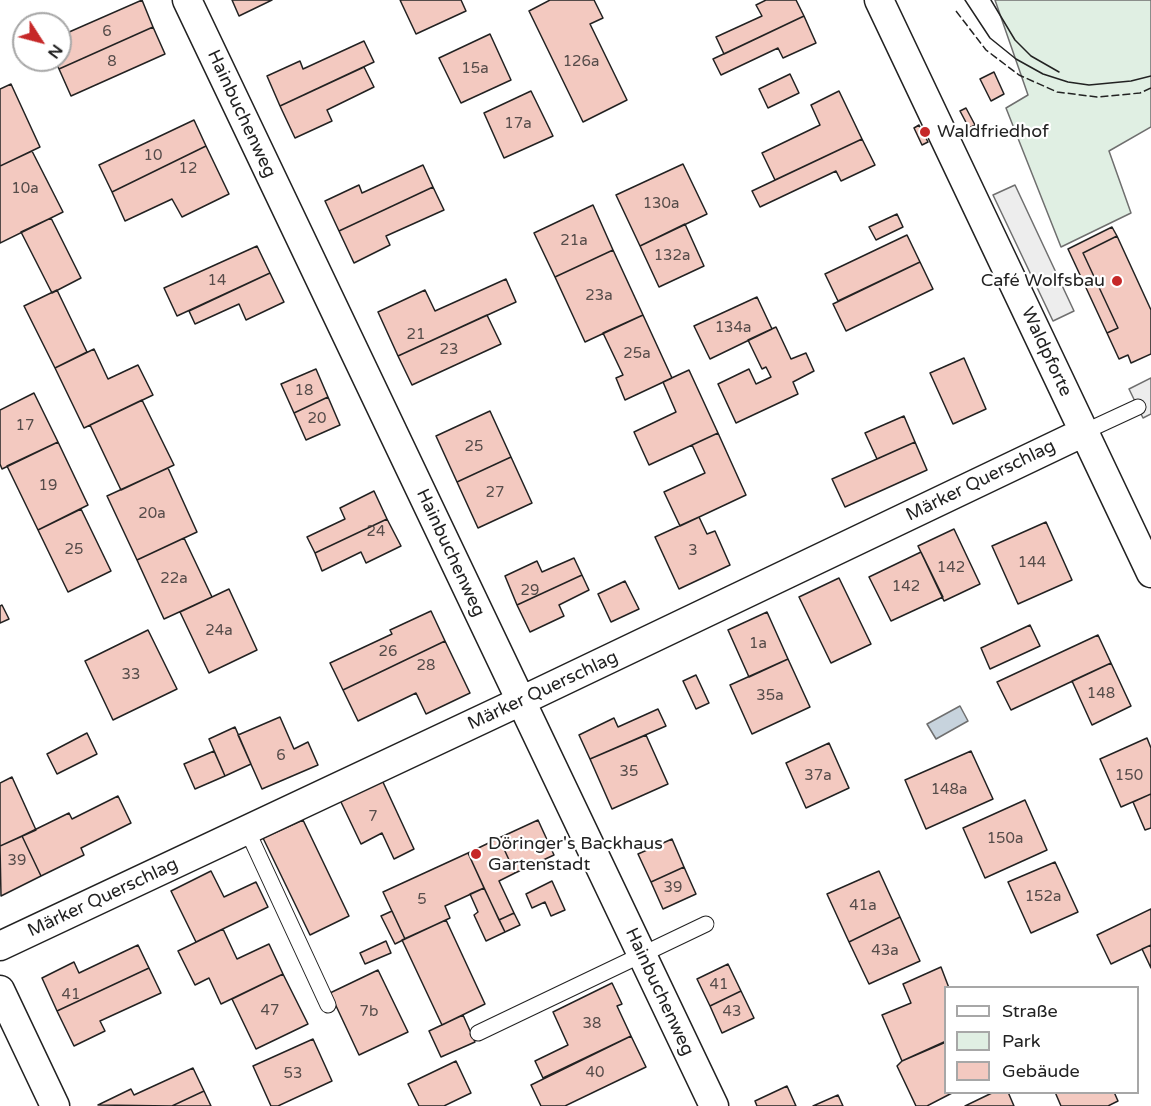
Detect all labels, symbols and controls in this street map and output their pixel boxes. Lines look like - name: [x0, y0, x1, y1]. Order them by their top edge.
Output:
- north arrow: [12, 12, 72, 72]
- house number: 6: [102, 23, 112, 41]
- text: N: [43, 40, 67, 62]
- street label: Hainbuchenweg: [202, 47, 280, 181]
- house number: 8: [107, 53, 117, 71]
- house number: 126a: [563, 53, 599, 71]
- house number: 15a: [461, 60, 489, 78]
- house number: 17a: [504, 115, 532, 133]
- place label: Waldfriedhof: [937, 121, 1049, 143]
- marker: Waldfriedhof: [918, 125, 932, 139]
- house number: 10: [144, 147, 162, 165]
- house number: 12: [179, 160, 197, 178]
- house number: 10a: [11, 180, 39, 198]
- house number: 130a: [643, 195, 679, 213]
- house number: 21a: [560, 232, 588, 250]
- house number: 132a: [654, 247, 690, 265]
- place label: Café Wolfsbau: [981, 270, 1105, 292]
- house number: 14: [208, 272, 226, 290]
- marker: Café Wolfsbau: [1110, 274, 1124, 288]
- house number: 23a: [585, 287, 613, 305]
- street label: Waldpforte: [1016, 304, 1076, 400]
- house number: 134a: [715, 319, 751, 337]
- house number: 21: [407, 326, 425, 344]
- house number: 23: [440, 341, 458, 359]
- house number: 25a: [623, 345, 651, 363]
- house number: 18: [295, 382, 313, 400]
- house number: 20: [308, 410, 326, 428]
- house number: 17: [16, 417, 34, 435]
- street label: Märker Querschlag: [903, 435, 1059, 527]
- house number: 25: [465, 438, 483, 456]
- house number: 19: [39, 477, 57, 495]
- house number: 27: [486, 484, 504, 502]
- street label: Hainbuchenweg: [411, 486, 489, 620]
- house number: 20a: [138, 505, 166, 523]
- house number: 24: [367, 523, 385, 541]
- house number: 25: [65, 541, 83, 559]
- house number: 3: [688, 542, 698, 560]
- house number: 144: [1018, 554, 1046, 572]
- house number: 142: [937, 559, 965, 577]
- house number: 22a: [160, 570, 188, 588]
- house number: 142: [892, 578, 920, 596]
- house number: 29: [521, 582, 539, 600]
- house number: 24a: [205, 622, 233, 640]
- house number: 1a: [749, 635, 767, 653]
- house number: 26: [379, 643, 397, 661]
- street label: Märker Querschlag: [464, 647, 622, 735]
- house number: 28: [417, 657, 435, 675]
- house number: 33: [122, 666, 140, 684]
- house number: 148: [1087, 685, 1115, 703]
- house number: 35a: [756, 687, 784, 705]
- house number: 6: [276, 747, 286, 765]
- house number: 35: [620, 763, 638, 781]
- house number: 37a: [804, 767, 832, 785]
- house number: 150: [1115, 767, 1143, 785]
- house number: 148a: [931, 781, 967, 799]
- house number: 7: [368, 808, 378, 826]
- house number: 150a: [987, 830, 1023, 848]
- place label: Döringer's Backhaus Gartenstadt: [488, 833, 663, 876]
- marker: Döringer's Backhaus Gartenstadt: [469, 847, 483, 861]
- house number: 39: [8, 852, 26, 870]
- street label: Märker Querschlag: [24, 854, 182, 942]
- house number: 39: [664, 879, 682, 897]
- house number: 152a: [1025, 888, 1061, 906]
- house number: 5: [417, 891, 427, 909]
- house number: 41a: [849, 897, 877, 915]
- street label: Hainbuchenweg: [620, 925, 698, 1059]
- house number: 43a: [871, 942, 899, 960]
- house number: 41: [710, 976, 728, 994]
- house number: 41: [62, 986, 80, 1004]
- legend: [944, 986, 1139, 1094]
- text: Straße: [1002, 1000, 1058, 1022]
- house number: 47: [261, 1002, 279, 1020]
- house number: 7b: [360, 1003, 378, 1021]
- house number: 43: [723, 1003, 741, 1021]
- house number: 38: [583, 1015, 601, 1033]
- text: Park: [1002, 1030, 1040, 1052]
- text: Gebäude: [1002, 1060, 1080, 1082]
- house number: 40: [586, 1064, 604, 1082]
- house number: 53: [284, 1065, 302, 1083]

